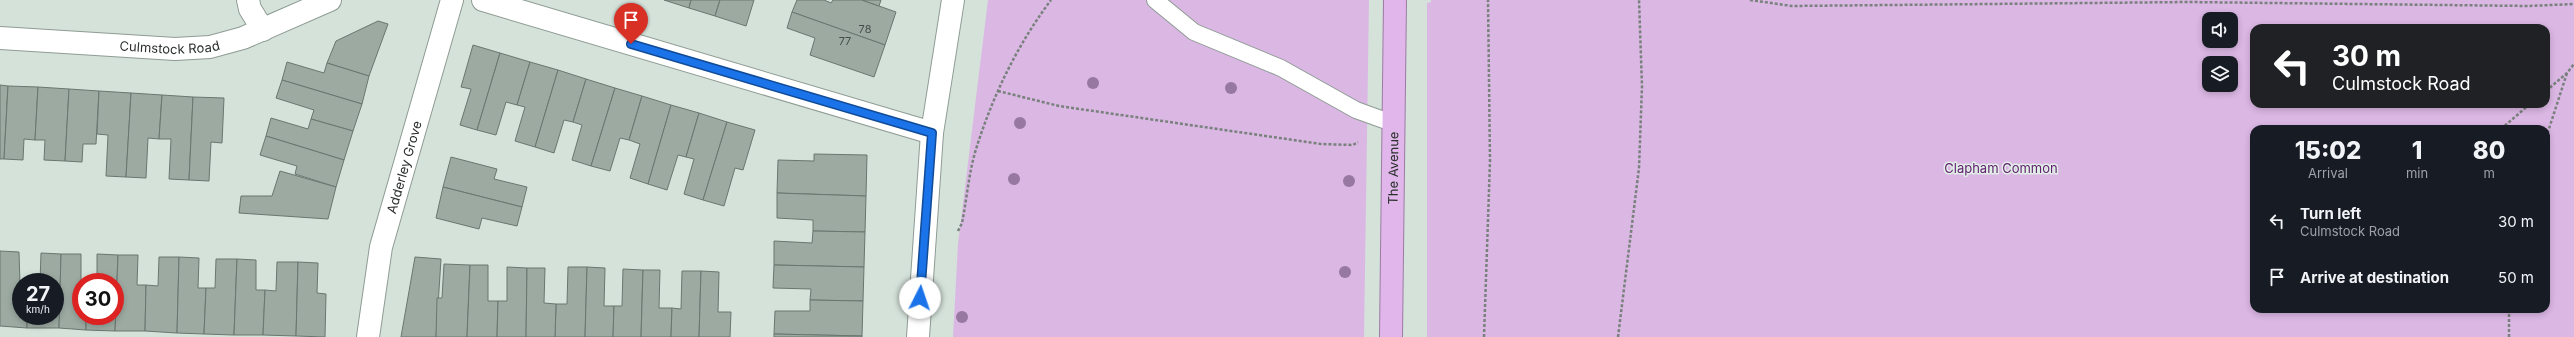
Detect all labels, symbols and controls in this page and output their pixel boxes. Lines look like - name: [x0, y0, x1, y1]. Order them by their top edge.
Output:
- pin: [614, 3, 648, 44]
- icon: arrive: [620, 9, 642, 31]
- map controls: [2202, 12, 2238, 92]
- button: sound: [2202, 12, 2238, 48]
- house number: 78: [859, 22, 872, 36]
- house number: 77: [839, 34, 851, 48]
- street label: Culmstock Road: [119, 37, 221, 57]
- text: 30 m: [2332, 39, 2401, 73]
- icon: left: [2266, 40, 2318, 92]
- button: layers: [2202, 56, 2238, 92]
- text: Culmstock Road: [2332, 73, 2471, 94]
- street label: Adderley Grove: [383, 119, 425, 215]
- street label: The Avenue: [1385, 131, 1401, 205]
- text: 15:02: [2295, 136, 2361, 165]
- text: 1: [2412, 136, 2422, 165]
- text: 80: [2473, 136, 2505, 165]
- park label: Clapham Common: [1944, 160, 2058, 176]
- text: Arrival: [2308, 165, 2348, 181]
- text: min: [2406, 165, 2428, 181]
- text: m: [2483, 165, 2495, 181]
- text: Turn left: [2300, 204, 2361, 223]
- icon: left: [2266, 210, 2288, 232]
- text: 30 m: [2498, 212, 2534, 231]
- text: Culmstock Road: [2300, 223, 2400, 239]
- icon: arrive: [2266, 266, 2288, 288]
- text: Arrive at destination: [2300, 268, 2449, 287]
- text: 50 m: [2498, 268, 2534, 287]
- speed limit sign: 30: [72, 273, 124, 325]
- position arrow: [899, 277, 941, 319]
- text: 27: [26, 282, 50, 306]
- text: km/h: [26, 303, 50, 315]

